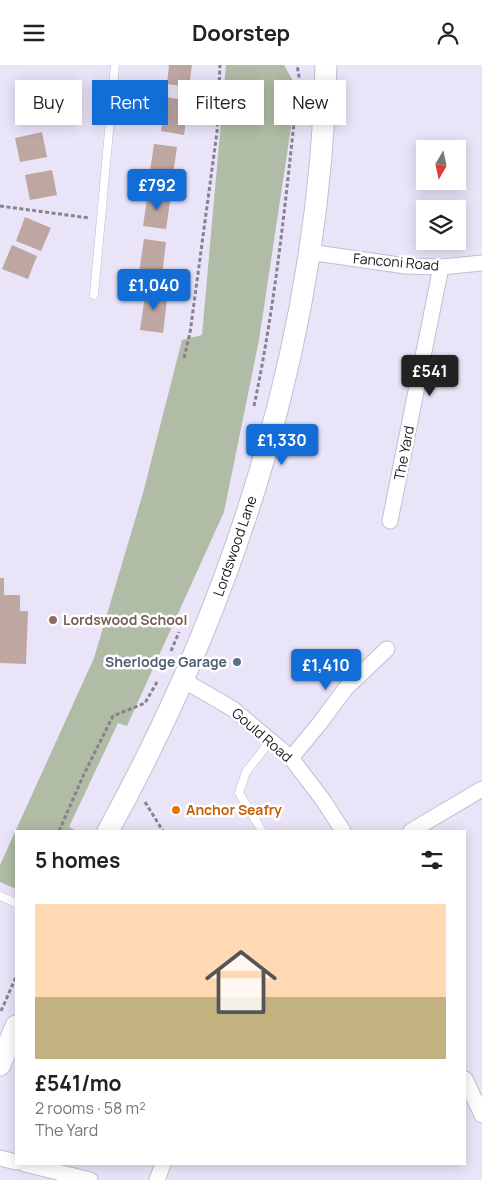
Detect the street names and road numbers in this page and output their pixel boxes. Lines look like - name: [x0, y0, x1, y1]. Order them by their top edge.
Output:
- street label: Fanconi Road: [352, 248, 440, 275]
- street label: The Yard: [389, 424, 418, 482]
- street label: Lordswood Lane: [208, 493, 261, 599]
- street label: Gould Road: [228, 703, 296, 766]

